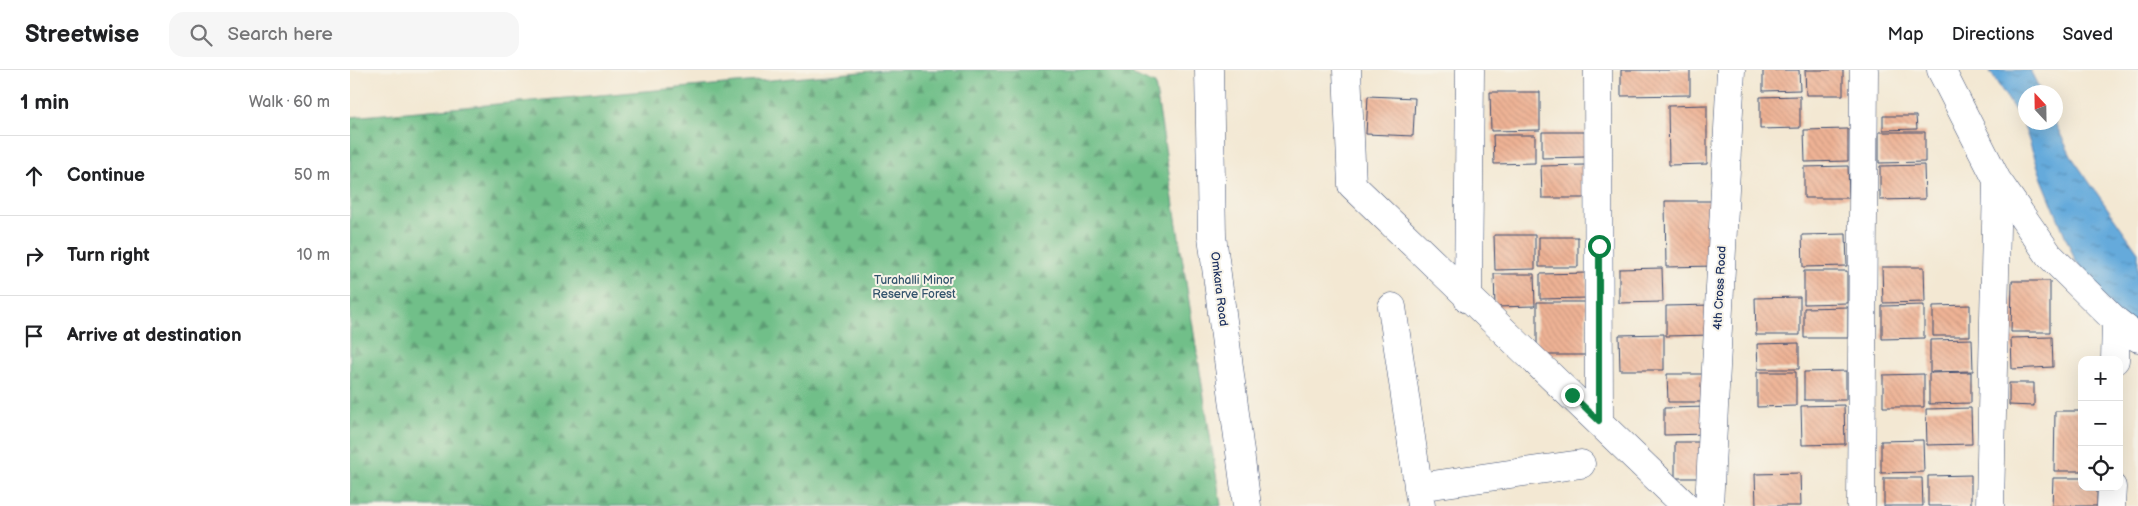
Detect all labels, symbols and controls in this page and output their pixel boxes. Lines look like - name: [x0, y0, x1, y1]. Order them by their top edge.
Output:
- search box: [169, 12, 519, 57]
- text: Streetwise: [25, 20, 139, 49]
- icon: search: [187, 21, 215, 49]
- text: Search here: [227, 23, 333, 46]
- text: Map: [1888, 24, 1924, 45]
- text: Directions: [1952, 24, 2034, 45]
- text: Saved: [2062, 24, 2113, 45]
- north arrow: [2018, 85, 2063, 130]
- text: 1 min: [20, 90, 69, 115]
- text: Walk · 60 m: [249, 93, 330, 112]
- icon: ahead: [20, 162, 48, 190]
- text: Continue: [67, 164, 145, 187]
- text: 50 m: [294, 166, 330, 185]
- route start: [1588, 235, 1611, 258]
- icon: right: [20, 242, 48, 270]
- text: Turn right: [67, 244, 150, 267]
- street label: 4th Cross Road: [1710, 245, 1730, 331]
- text: 10 m: [297, 246, 330, 265]
- street label: Omkara Road: [1207, 251, 1231, 327]
- park label: Turahalli Minor Reserve Forest: [872, 273, 956, 302]
- icon: arrive: [20, 322, 48, 350]
- text: Arrive at destination: [67, 324, 242, 347]
- map controls: [2078, 356, 2123, 491]
- button: +: [2078, 356, 2123, 401]
- route end: [1561, 384, 1584, 407]
- button: −: [2078, 401, 2123, 446]
- button: locate: [2078, 446, 2123, 491]

